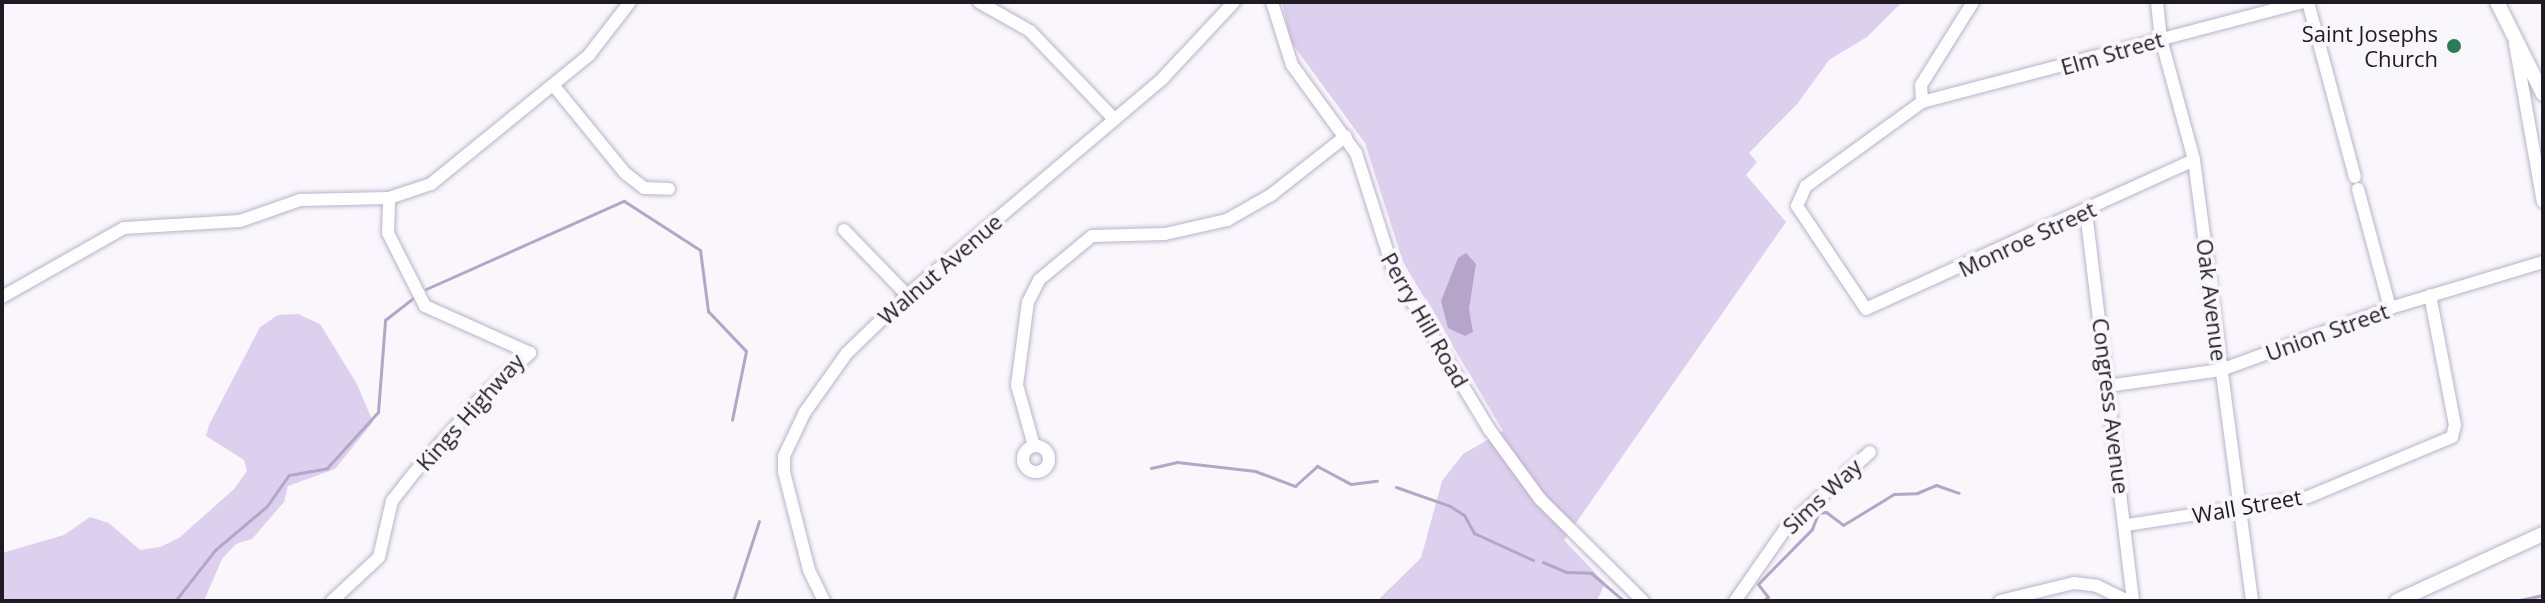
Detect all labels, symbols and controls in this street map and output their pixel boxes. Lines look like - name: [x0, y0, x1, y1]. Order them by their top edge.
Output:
- place label: Saint Josephs Church: [2302, 20, 2438, 72]
- street label: Elm Street: [2058, 26, 2166, 80]
- marker: Saint Josephs Church: [2445, 37, 2463, 55]
- street label: Monroe Street: [1954, 196, 2100, 282]
- street label: Walnut Avenue: [873, 208, 1007, 330]
- street label: Oak Avenue: [2191, 237, 2233, 363]
- street label: Perry Hill Road: [1376, 248, 1474, 392]
- street label: Union Street: [2262, 298, 2392, 366]
- street label: Congress Avenue: [2087, 316, 2135, 496]
- street label: Kings Highway: [411, 348, 529, 476]
- street label: Sims Way: [1777, 453, 1867, 539]
- street label: Wall Street: [2190, 483, 2304, 529]

